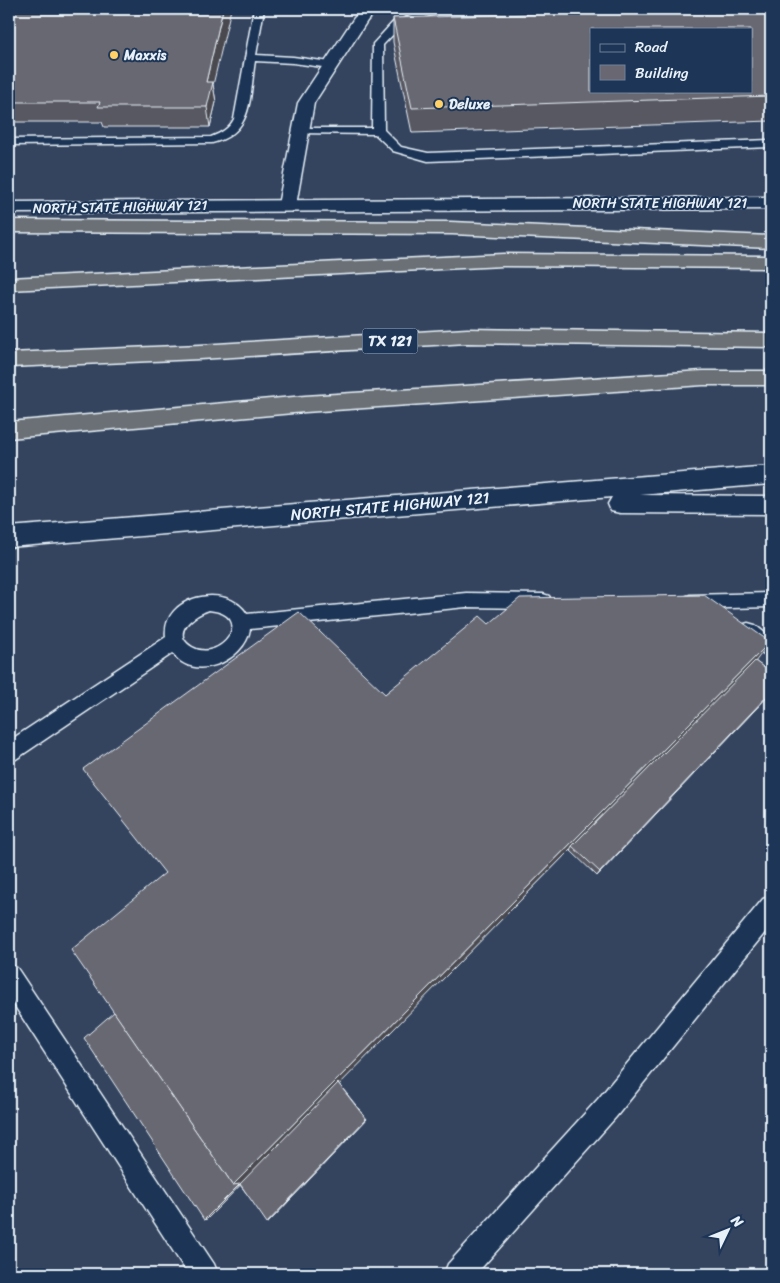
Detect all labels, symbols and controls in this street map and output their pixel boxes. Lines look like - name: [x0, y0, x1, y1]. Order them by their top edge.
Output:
- legend: [590, 28, 752, 92]
- text: Road: [635, 34, 668, 60]
- place label: Maxxis: [123, 43, 167, 68]
- marker: Maxxis: [108, 49, 120, 61]
- text: Building: [635, 60, 689, 86]
- place label: Deluxe: [449, 92, 490, 117]
- marker: Deluxe: [433, 98, 445, 110]
- street label: NORTH STATE HIGHWAY 121: [573, 191, 747, 216]
- street label: NORTH STATE HIGHWAY 121: [32, 193, 208, 221]
- road number: TX 121: [362, 328, 418, 354]
- street label: NORTH STATE HIGHWAY 121: [289, 483, 491, 529]
- north arrow: [702, 1206, 752, 1256]
- text: N: [724, 1209, 750, 1234]

